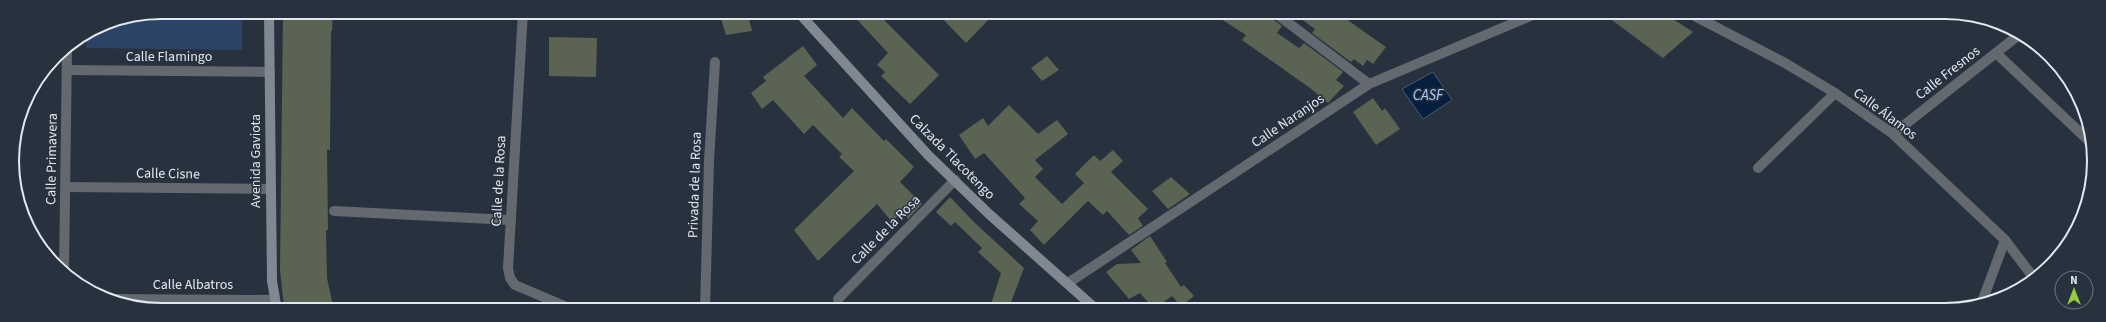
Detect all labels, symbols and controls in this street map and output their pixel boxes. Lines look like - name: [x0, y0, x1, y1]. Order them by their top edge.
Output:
- street label: Calle Fresnos: [1911, 41, 1985, 105]
- street label: Calle Flamingo: [126, 47, 212, 67]
- street label: Calle Álamos: [1849, 83, 1921, 145]
- water label: CASF: [1413, 85, 1444, 106]
- street label: Calle Naranjos: [1248, 89, 1329, 153]
- street label: Calzada Tlacotengo: [905, 110, 999, 204]
- street label: Calle Primavera: [41, 113, 63, 205]
- street label: Avenida Gaviota: [246, 114, 266, 208]
- street label: Privada de la Rosa: [683, 131, 707, 239]
- street label: Calle de la Rosa: [487, 135, 511, 227]
- street label: Calle Cisne: [136, 163, 200, 185]
- street label: Calle de la Rosa: [847, 191, 925, 269]
- north arrow: [2054, 270, 2094, 310]
- text: N: [2070, 273, 2078, 288]
- street label: Calle Albatros: [153, 275, 233, 295]

